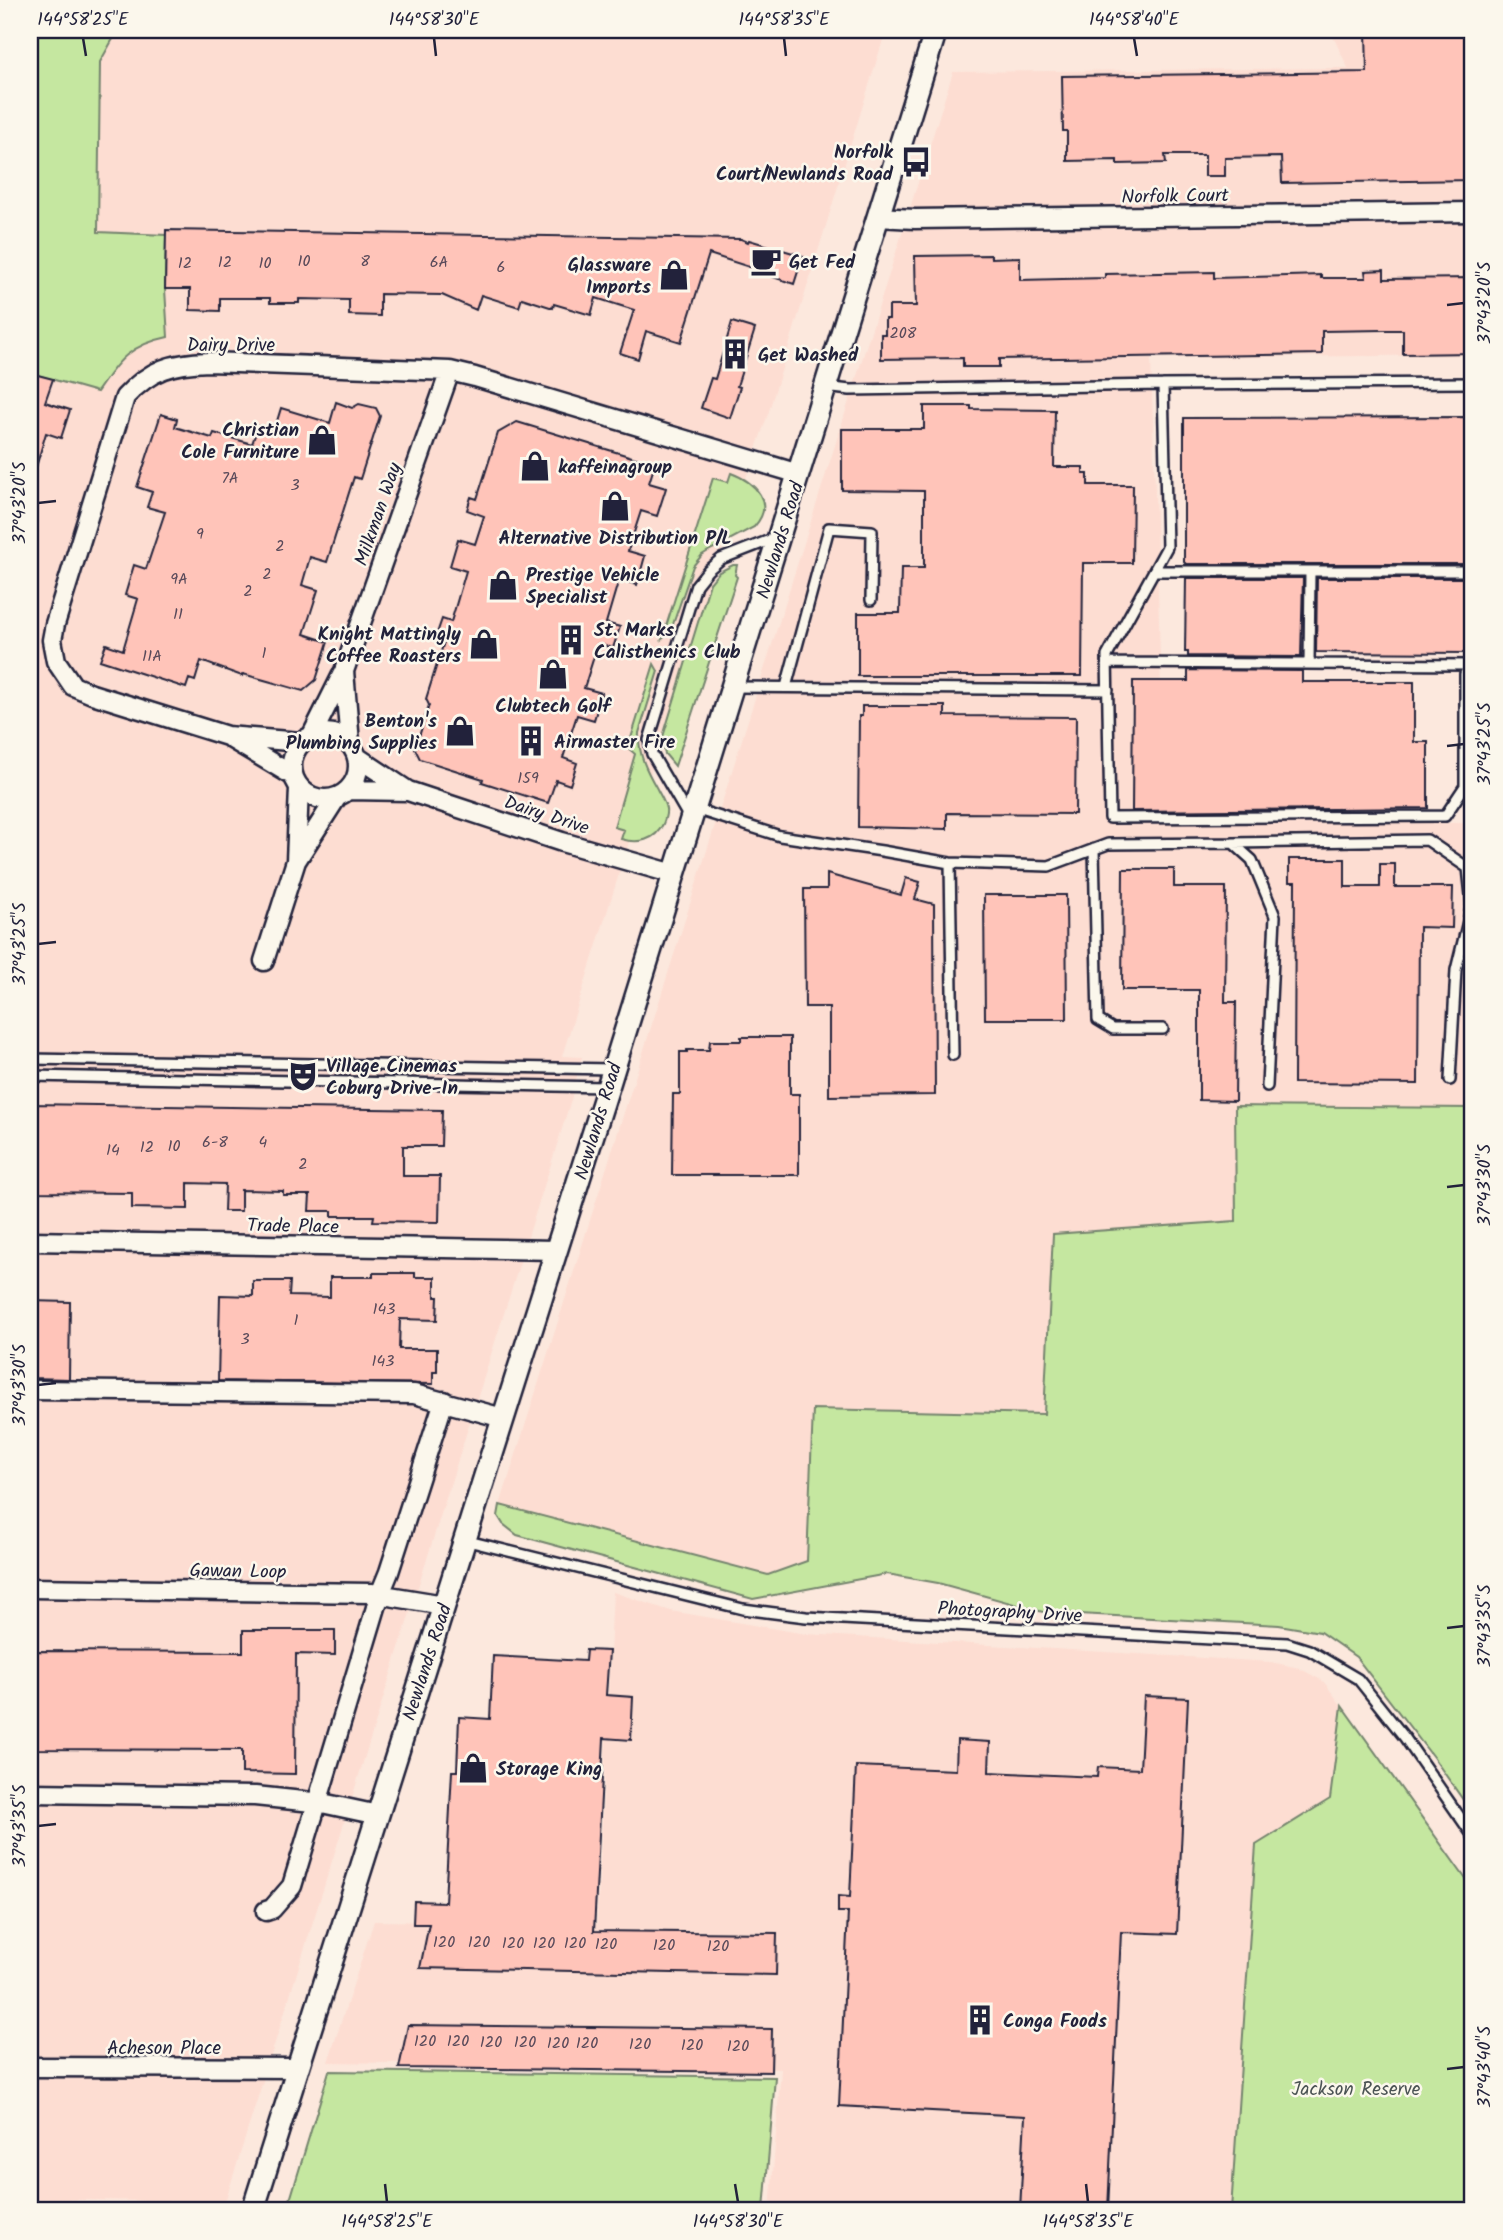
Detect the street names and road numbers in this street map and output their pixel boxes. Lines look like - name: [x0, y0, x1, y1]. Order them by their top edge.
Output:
- street label: Norfolk Court: [1121, 181, 1230, 213]
- street label: Dairy Drive: [187, 331, 276, 361]
- street label: Milkman Way: [347, 458, 411, 570]
- street label: Newlands Road: [749, 478, 813, 603]
- street label: Dairy Drive: [500, 788, 593, 844]
- street label: Newlands Road: [567, 1059, 631, 1184]
- street label: Trade Place: [247, 1211, 340, 1243]
- street label: Gawan Loop: [189, 1556, 287, 1588]
- street label: Photography Drive: [937, 1594, 1083, 1632]
- street label: Newlands Road: [395, 1600, 461, 1725]
- street label: Acheson Place: [107, 2034, 221, 2064]

